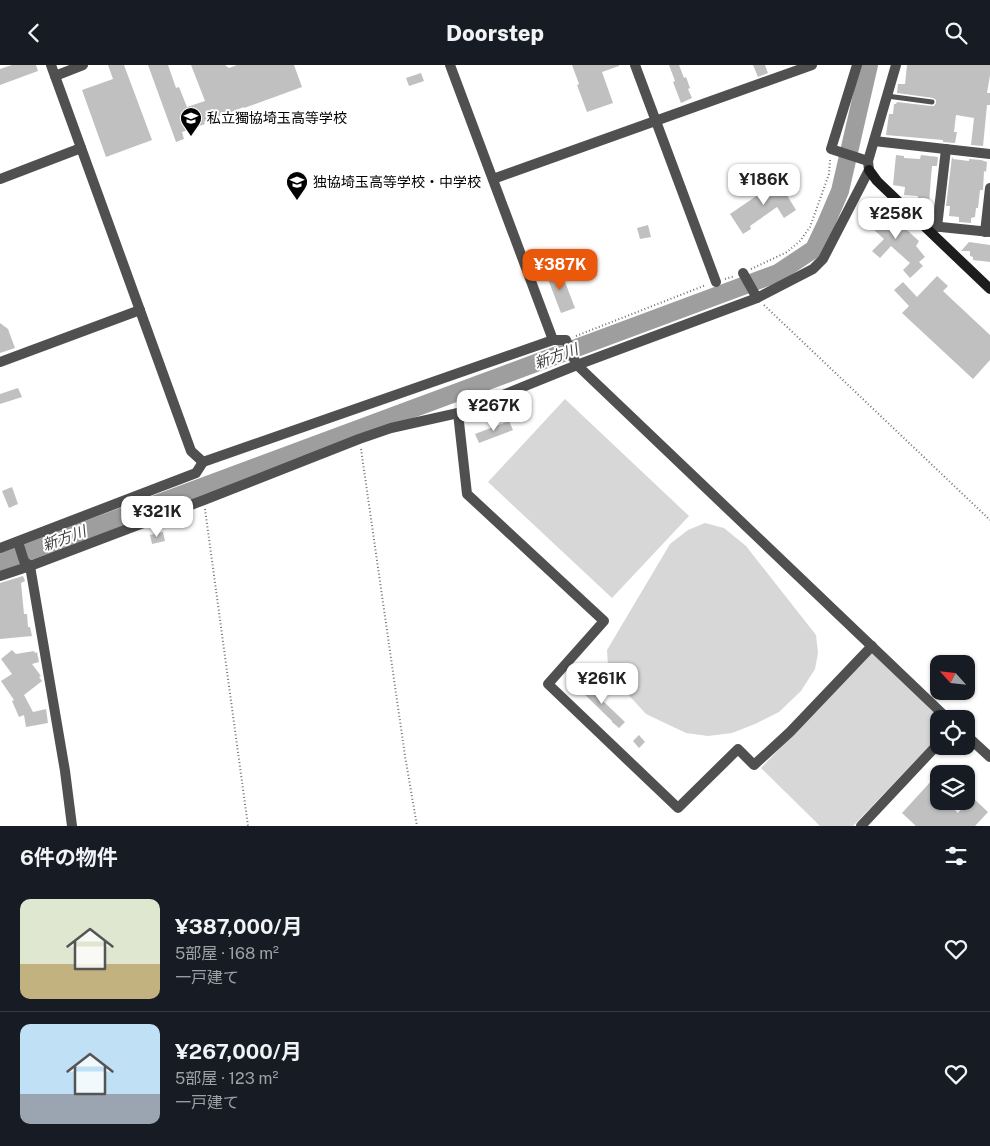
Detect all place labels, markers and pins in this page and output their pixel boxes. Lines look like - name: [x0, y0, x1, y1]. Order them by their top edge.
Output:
- school or university icon: 私立獨協埼玉高等学校: [179, 106, 203, 137]
- place label: 私立獨協埼玉高等学校: [207, 110, 347, 126]
- pin: ¥186K: [729, 163, 799, 206]
- school or university icon: 独協埼玉高等学校・中学校: [285, 170, 309, 201]
- place label: 独協埼玉高等学校・中学校: [313, 174, 481, 190]
- pin: ¥258K: [861, 197, 931, 240]
- pin: ¥387K: [525, 249, 595, 291]
- pin: ¥267K: [459, 389, 529, 432]
- pin: ¥321K: [122, 495, 192, 538]
- pin: ¥261K: [567, 663, 637, 705]

